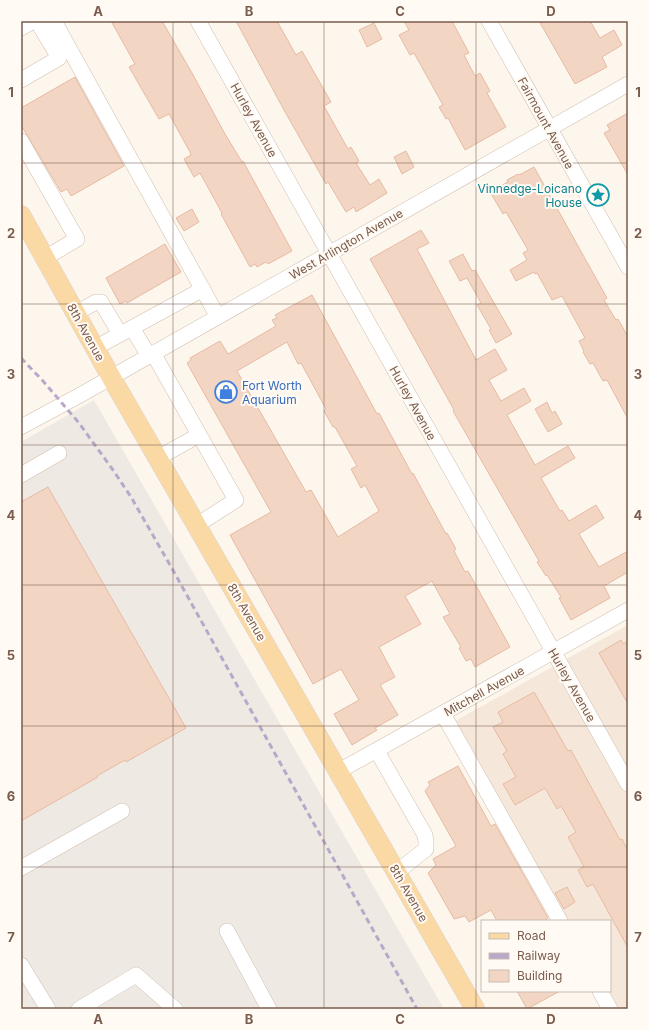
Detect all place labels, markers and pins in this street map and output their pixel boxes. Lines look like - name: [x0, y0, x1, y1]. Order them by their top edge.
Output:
- place label: Vinnedge-Loicano House: [478, 181, 582, 210]
- place icon: Vinnedge-Loicano House: [585, 182, 611, 208]
- place label: Fort Worth Aquarium: [242, 378, 302, 407]
- shop icon: Fort Worth Aquarium: [213, 379, 239, 405]

